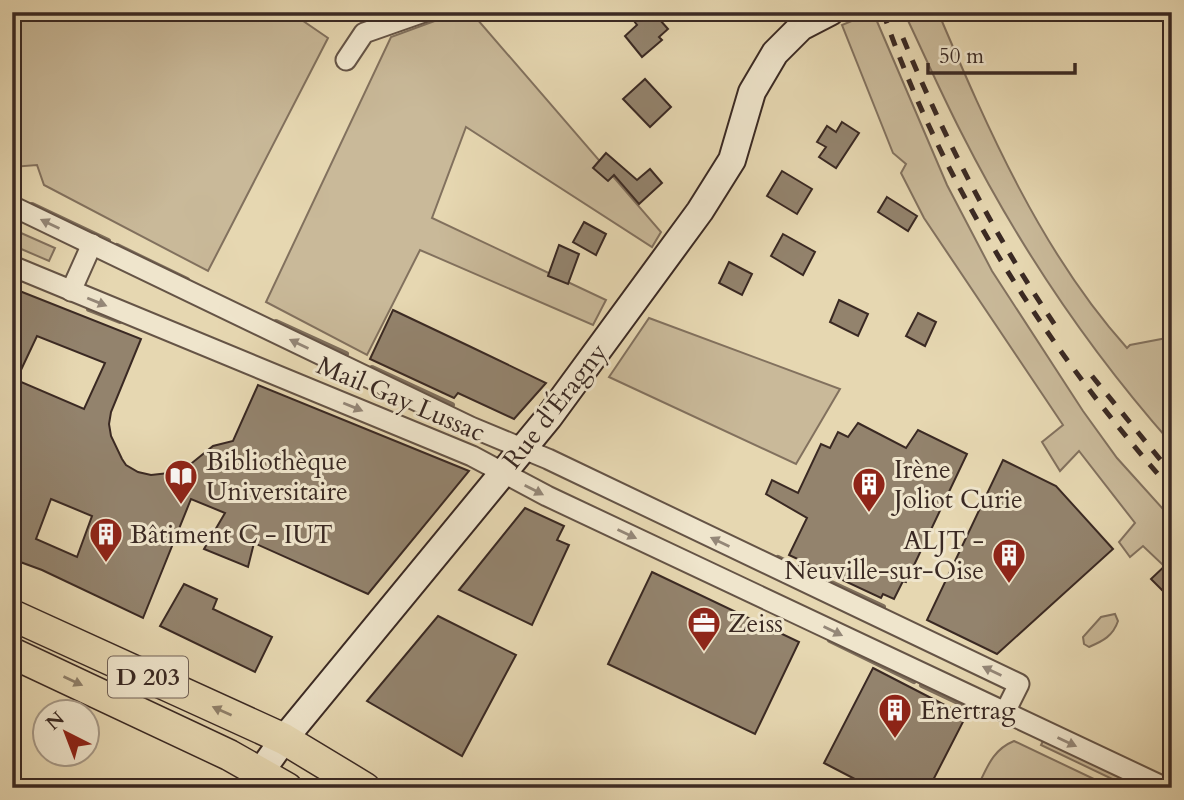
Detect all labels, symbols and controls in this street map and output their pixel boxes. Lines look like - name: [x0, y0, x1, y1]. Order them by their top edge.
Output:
- scale bar: [928, 32, 1076, 76]
- text: 50 m: [939, 42, 984, 71]
- one-way arrow: [40, 218, 60, 230]
- one-way arrow: [87, 297, 108, 308]
- street label: Rue d'Éragny: [495, 336, 615, 476]
- one-way arrow: [289, 338, 309, 350]
- street label: Mail Gay Lussac: [311, 348, 491, 450]
- one-way arrow: [343, 401, 364, 412]
- place label: Bibliothèque Universitaire: [206, 444, 348, 509]
- place label: Irène Joliot Curie: [890, 452, 1023, 517]
- library icon: Bibliothèque Universitaire: [162, 457, 200, 506]
- building icon: Irène Joliot Curie: [850, 465, 888, 514]
- one-way arrow: [524, 484, 544, 495]
- building icon: Bâtiment C - IUT: [87, 515, 125, 564]
- place label: Bâtiment C - IUT: [130, 517, 333, 552]
- place label: ALJT - Neuville-sur-Oise: [784, 523, 984, 588]
- one-way arrow: [617, 528, 637, 540]
- one-way arrow: [710, 536, 730, 548]
- building icon: ALJT - Neuville-sur-Oise: [990, 536, 1028, 585]
- office icon: Zeiss: [685, 604, 723, 653]
- place label: Zeiss: [728, 606, 783, 641]
- one-way arrow: [823, 626, 843, 637]
- road number: D 203: [108, 656, 188, 698]
- one-way arrow: [982, 665, 1002, 676]
- one-way arrow: [63, 676, 83, 687]
- building icon: Enertrag: [876, 691, 914, 740]
- place label: Enertrag: [920, 693, 1016, 728]
- north arrow: [32, 698, 102, 768]
- one-way arrow: [212, 705, 232, 717]
- text: N: [40, 706, 70, 736]
- one-way arrow: [1057, 736, 1077, 748]

